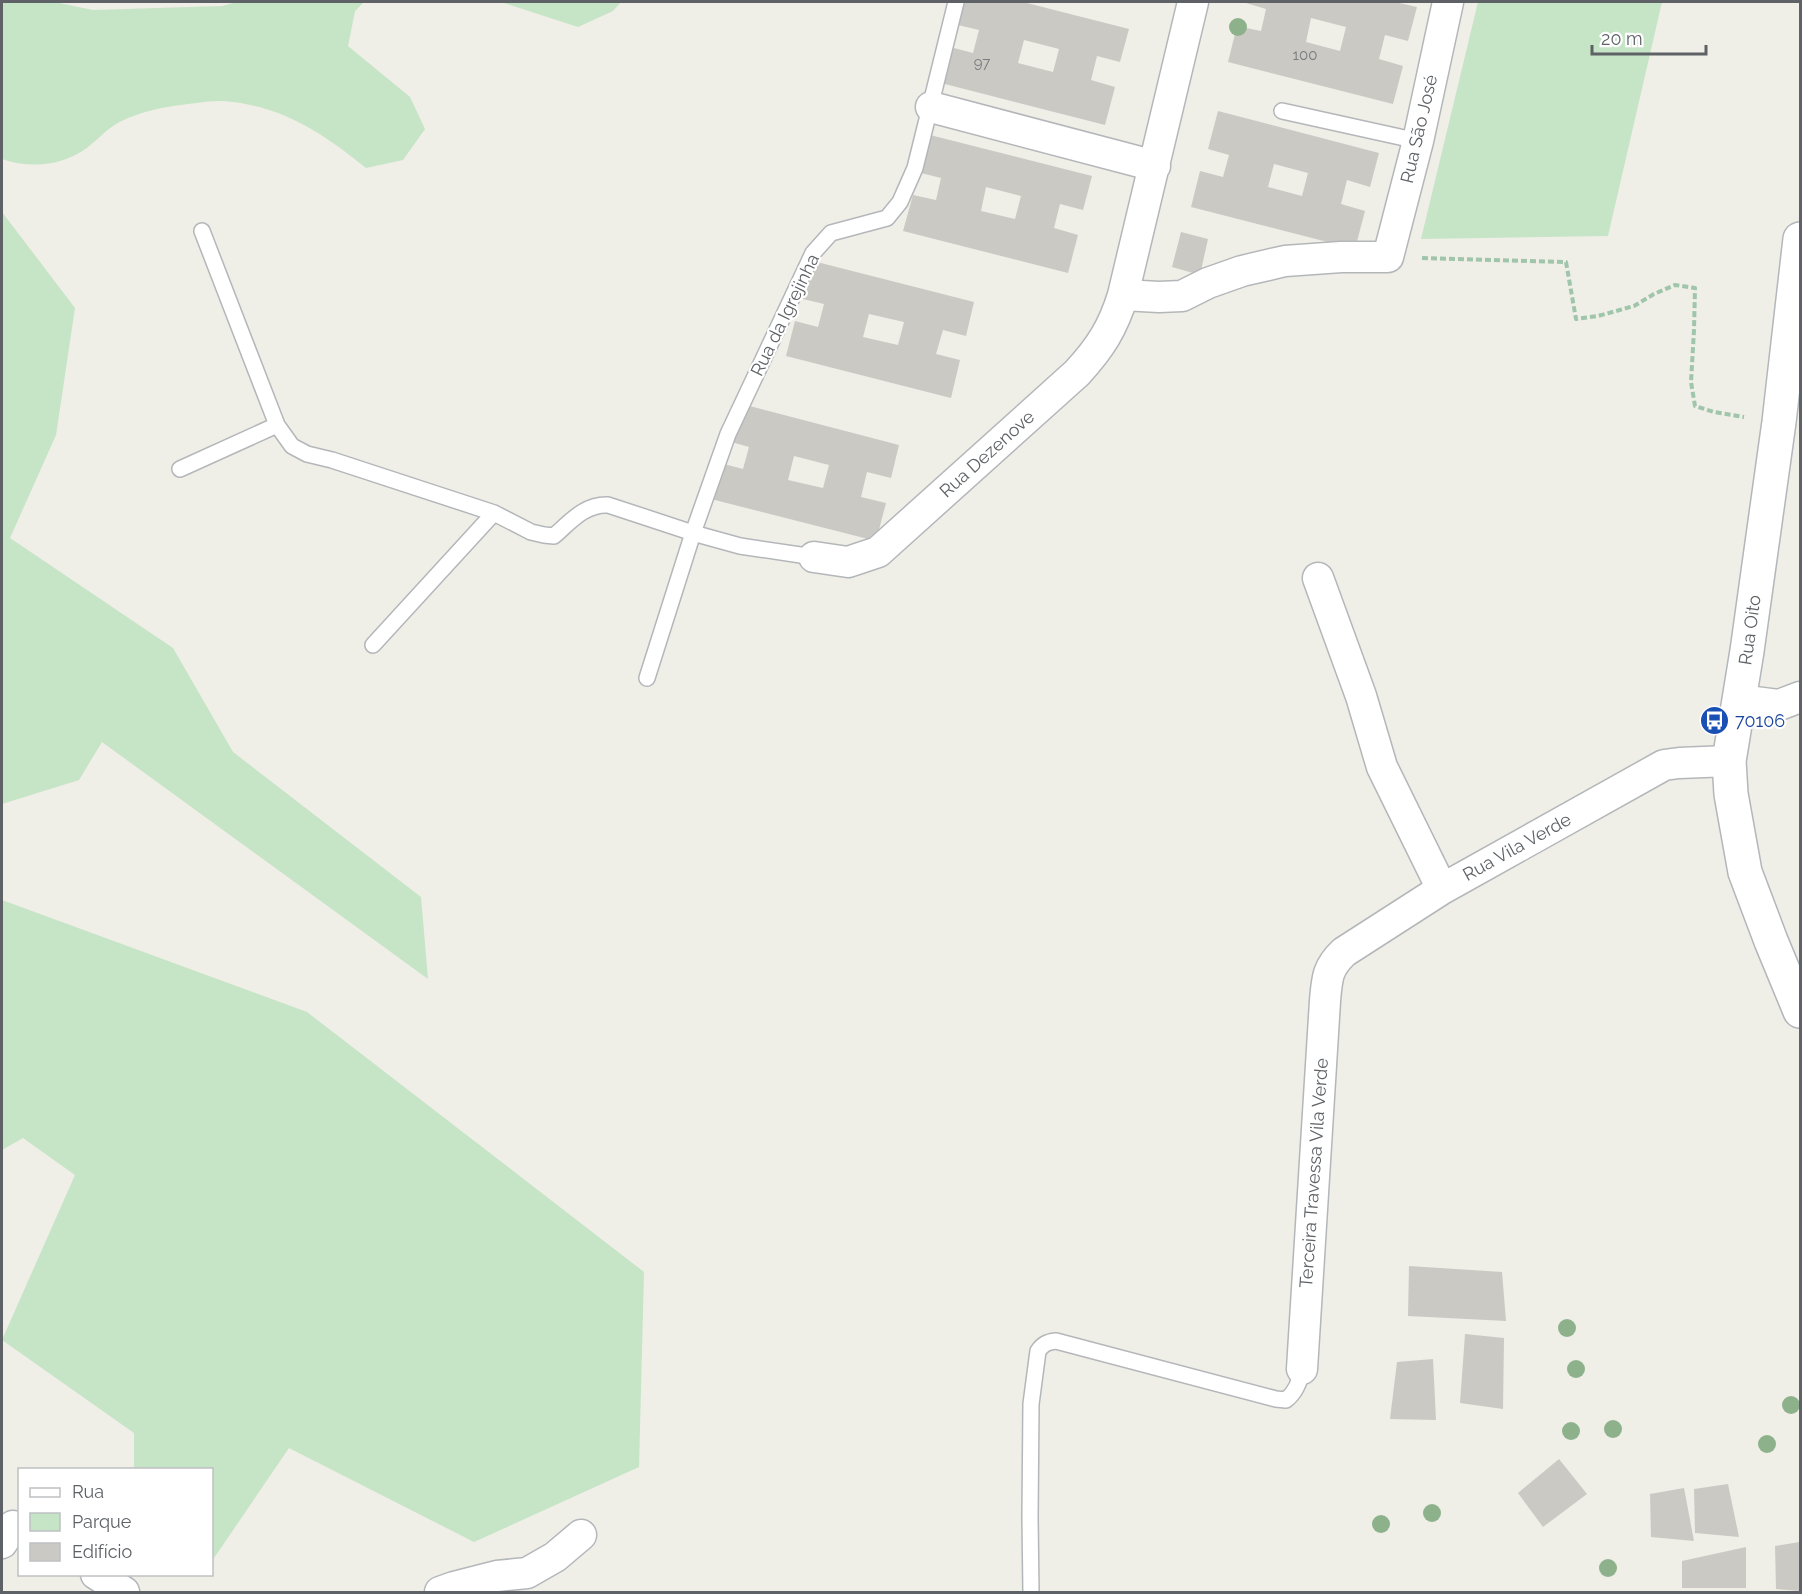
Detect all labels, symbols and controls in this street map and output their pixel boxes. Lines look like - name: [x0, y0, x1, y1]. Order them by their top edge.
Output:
- scale bar: [1592, 18, 1706, 56]
- text: 20 m: [1601, 28, 1643, 49]
- house number: 100: [1293, 46, 1317, 64]
- house number: 97: [974, 54, 990, 72]
- street label: Rua São José: [1396, 72, 1441, 185]
- street label: Rua da Igrejinha: [746, 250, 823, 379]
- street label: Rua Dezenove: [935, 405, 1039, 502]
- street label: Rua Oito: [1734, 593, 1765, 666]
- bus stop icon: 70106: [1698, 705, 1730, 737]
- place label: 70106: [1735, 710, 1785, 731]
- street label: Rua Vila Verde: [1459, 808, 1575, 885]
- street label: Terceira Travessa Vila Verde: [1295, 1057, 1332, 1289]
- legend: [18, 1468, 213, 1576]
- text: Rua: [72, 1481, 104, 1502]
- text: Parque: [72, 1511, 132, 1532]
- text: Edifício: [72, 1541, 132, 1562]

